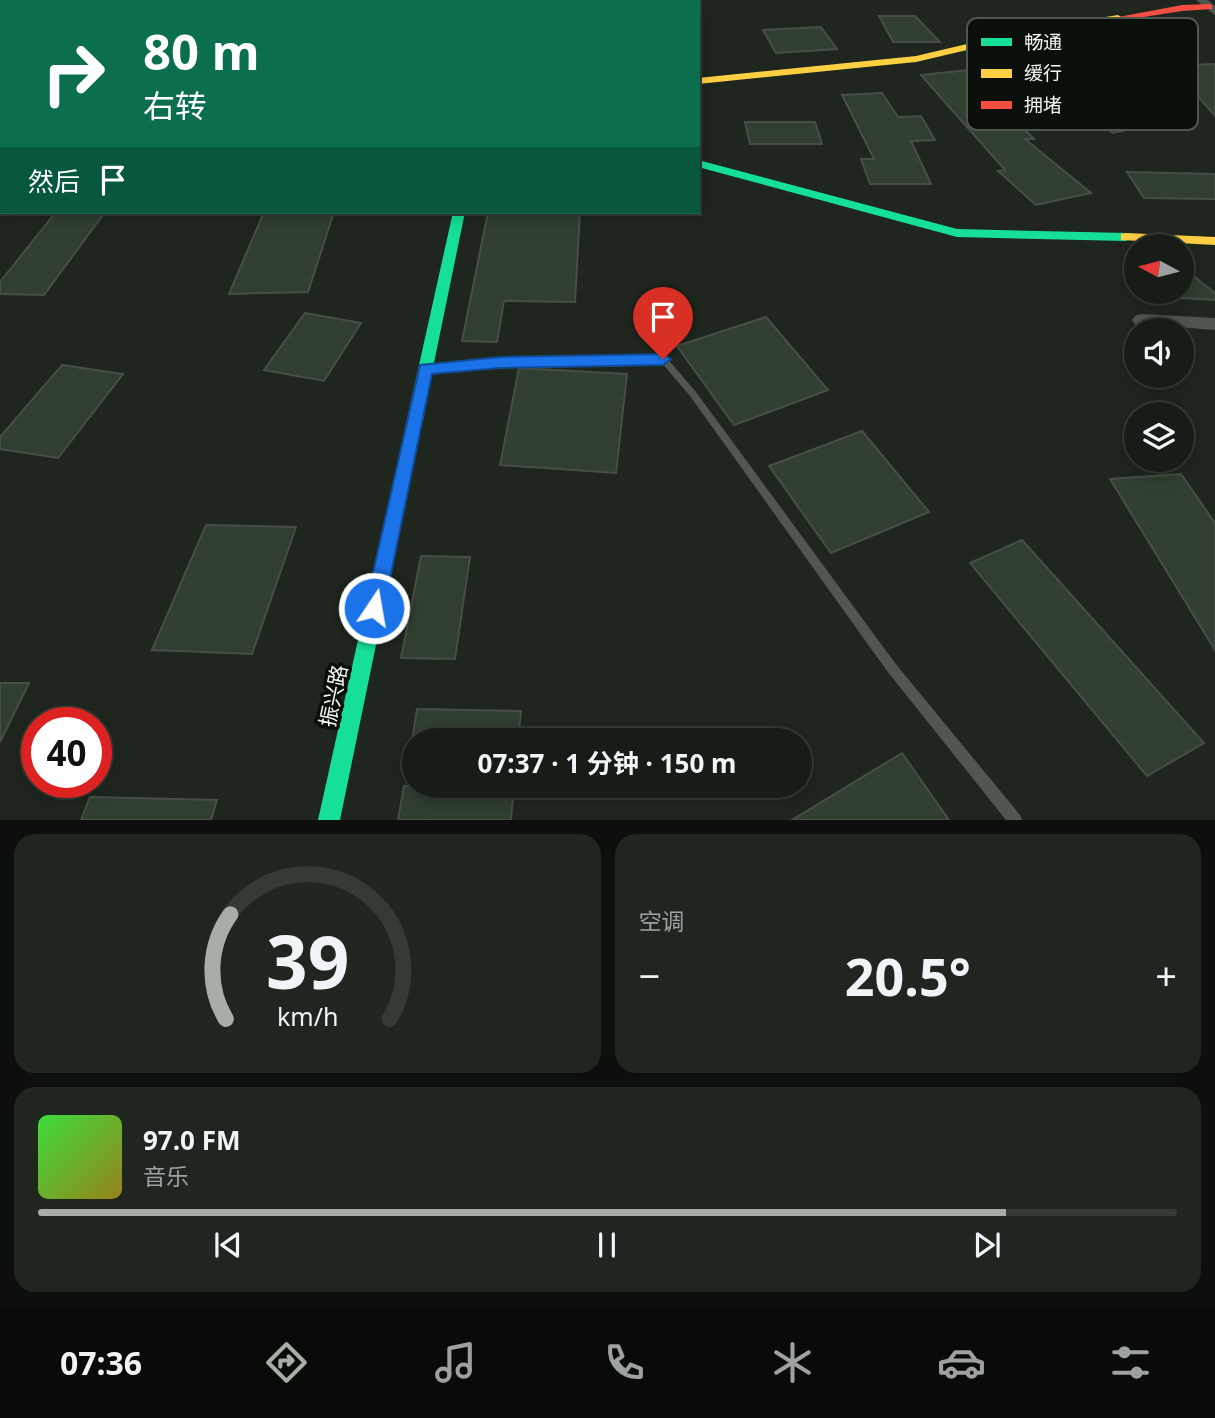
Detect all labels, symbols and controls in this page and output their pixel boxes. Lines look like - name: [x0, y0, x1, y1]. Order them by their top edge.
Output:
- text: 80 m: [143, 18, 260, 84]
- legend: [967, 18, 1198, 130]
- icon: right: [28, 28, 119, 119]
- text: 畅通: [1024, 29, 1062, 55]
- text: 缓行: [1024, 60, 1062, 86]
- text: 右转: [143, 84, 207, 127]
- text: 拥堵: [1024, 92, 1062, 118]
- icon: arrive: [94, 161, 132, 199]
- text: 然后: [28, 163, 80, 199]
- north arrow: [1124, 234, 1194, 304]
- map controls: [1124, 234, 1194, 472]
- pin: [633, 287, 693, 359]
- icon: arrive: [644, 298, 682, 336]
- button: sound: [1124, 318, 1194, 388]
- button: layers: [1124, 402, 1194, 472]
- position arrow: [337, 571, 411, 645]
- street label: 振兴路: [313, 662, 353, 730]
- speed limit sign: 40: [21, 707, 112, 798]
- text: 07:37 · 1 分钟 · 150 m: [478, 745, 736, 781]
- text: 空调: [639, 905, 685, 937]
- text: 39: [266, 912, 349, 1011]
- text: 20.5°: [845, 940, 971, 1011]
- text: −: [639, 949, 660, 1001]
- text: +: [1155, 949, 1177, 1001]
- text: km/h: [276, 999, 338, 1033]
- text: 97.0 FM: [143, 1122, 240, 1158]
- text: 音乐: [143, 1160, 189, 1192]
- icon: previous: [209, 1226, 247, 1264]
- icon: pause: [588, 1226, 626, 1264]
- icon: next: [968, 1226, 1006, 1264]
- icon: directions: [262, 1338, 311, 1387]
- icon: music: [431, 1338, 480, 1387]
- icon: phone: [600, 1338, 649, 1387]
- icon: climate: [768, 1338, 817, 1387]
- icon: car: [937, 1338, 986, 1387]
- icon: filters: [1106, 1338, 1155, 1387]
- text: 07:36: [60, 1341, 142, 1384]

